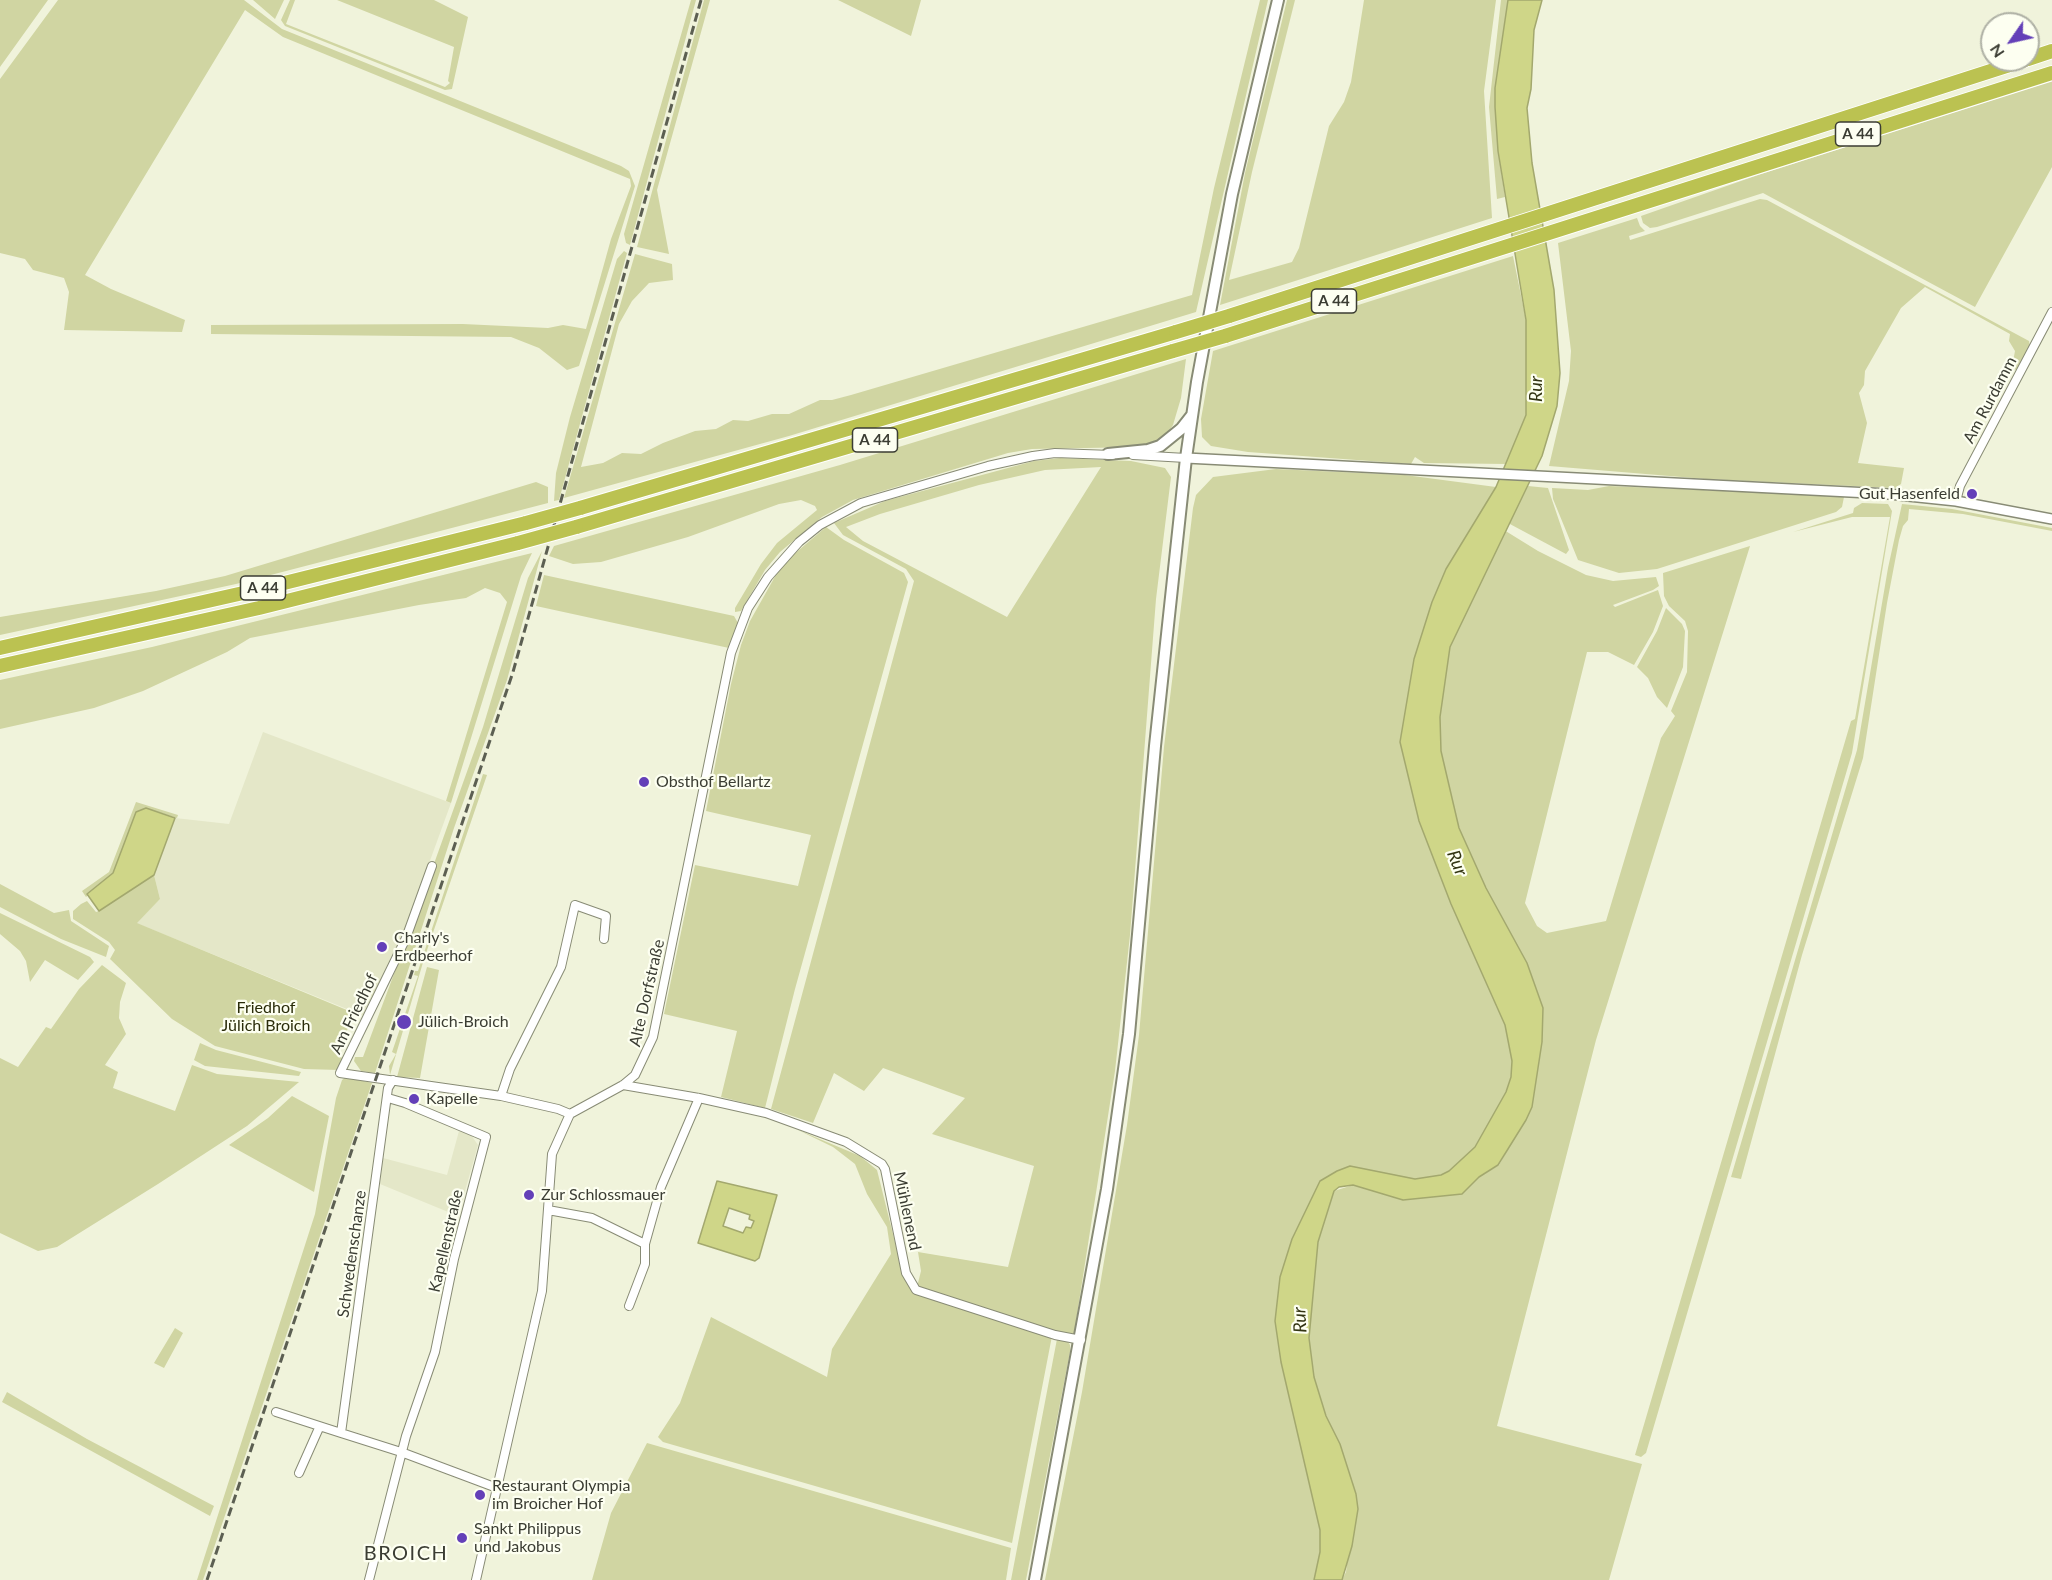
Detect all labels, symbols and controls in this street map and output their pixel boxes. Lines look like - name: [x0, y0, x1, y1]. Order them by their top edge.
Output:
- north arrow: [1980, 12, 2040, 72]
- text: N: [1985, 41, 2008, 62]
- road number: A 44: [1836, 122, 1880, 146]
- road number: A 44: [1312, 289, 1356, 313]
- street label: Am Rurdamm: [1959, 353, 2021, 447]
- water label: Rur: [1525, 376, 1547, 402]
- road number: A 44: [852, 428, 898, 452]
- place label: Gut Hasenfeld: [1859, 484, 1960, 504]
- marker: Gut Hasenfeld: [1965, 487, 1979, 501]
- road number: A 44: [240, 576, 286, 600]
- place label: Obsthof Bellartz: [656, 772, 771, 792]
- marker: Obsthof Bellartz: [637, 775, 651, 789]
- water label: Rur: [1442, 847, 1472, 879]
- place label: Charly's Erdbeerhof: [394, 928, 473, 966]
- street label: Alte Dorfstraße: [625, 938, 669, 1048]
- marker: Charly's Erdbeerhof: [375, 940, 389, 954]
- street label: Am Friedhof: [326, 971, 382, 1057]
- park label: Friedhof Jülich Broich: [222, 998, 310, 1036]
- place label: Jülich-Broich: [418, 1012, 509, 1032]
- marker: Jülich-Broich: [395, 1013, 413, 1031]
- place label: Kapelle: [426, 1089, 478, 1109]
- marker: Kapelle: [407, 1092, 421, 1106]
- street label: Mühlenend: [889, 1170, 925, 1252]
- place label: Zur Schlossmauer: [541, 1185, 665, 1205]
- street label: Kapellenstraße: [425, 1188, 467, 1294]
- marker: Zur Schlossmauer: [522, 1188, 536, 1202]
- street label: Schwedenschanze: [334, 1189, 370, 1319]
- water label: Rur: [1289, 1307, 1311, 1333]
- place label: Restaurant Olympia im Broicher Hof: [492, 1476, 630, 1514]
- marker: Restaurant Olympia im Broicher Hof: [473, 1488, 487, 1502]
- place label: Sankt Philippus und Jakobus: [474, 1519, 581, 1557]
- marker: Sankt Philippus und Jakobus: [455, 1531, 469, 1545]
- district label: BROICH: [364, 1542, 448, 1566]

